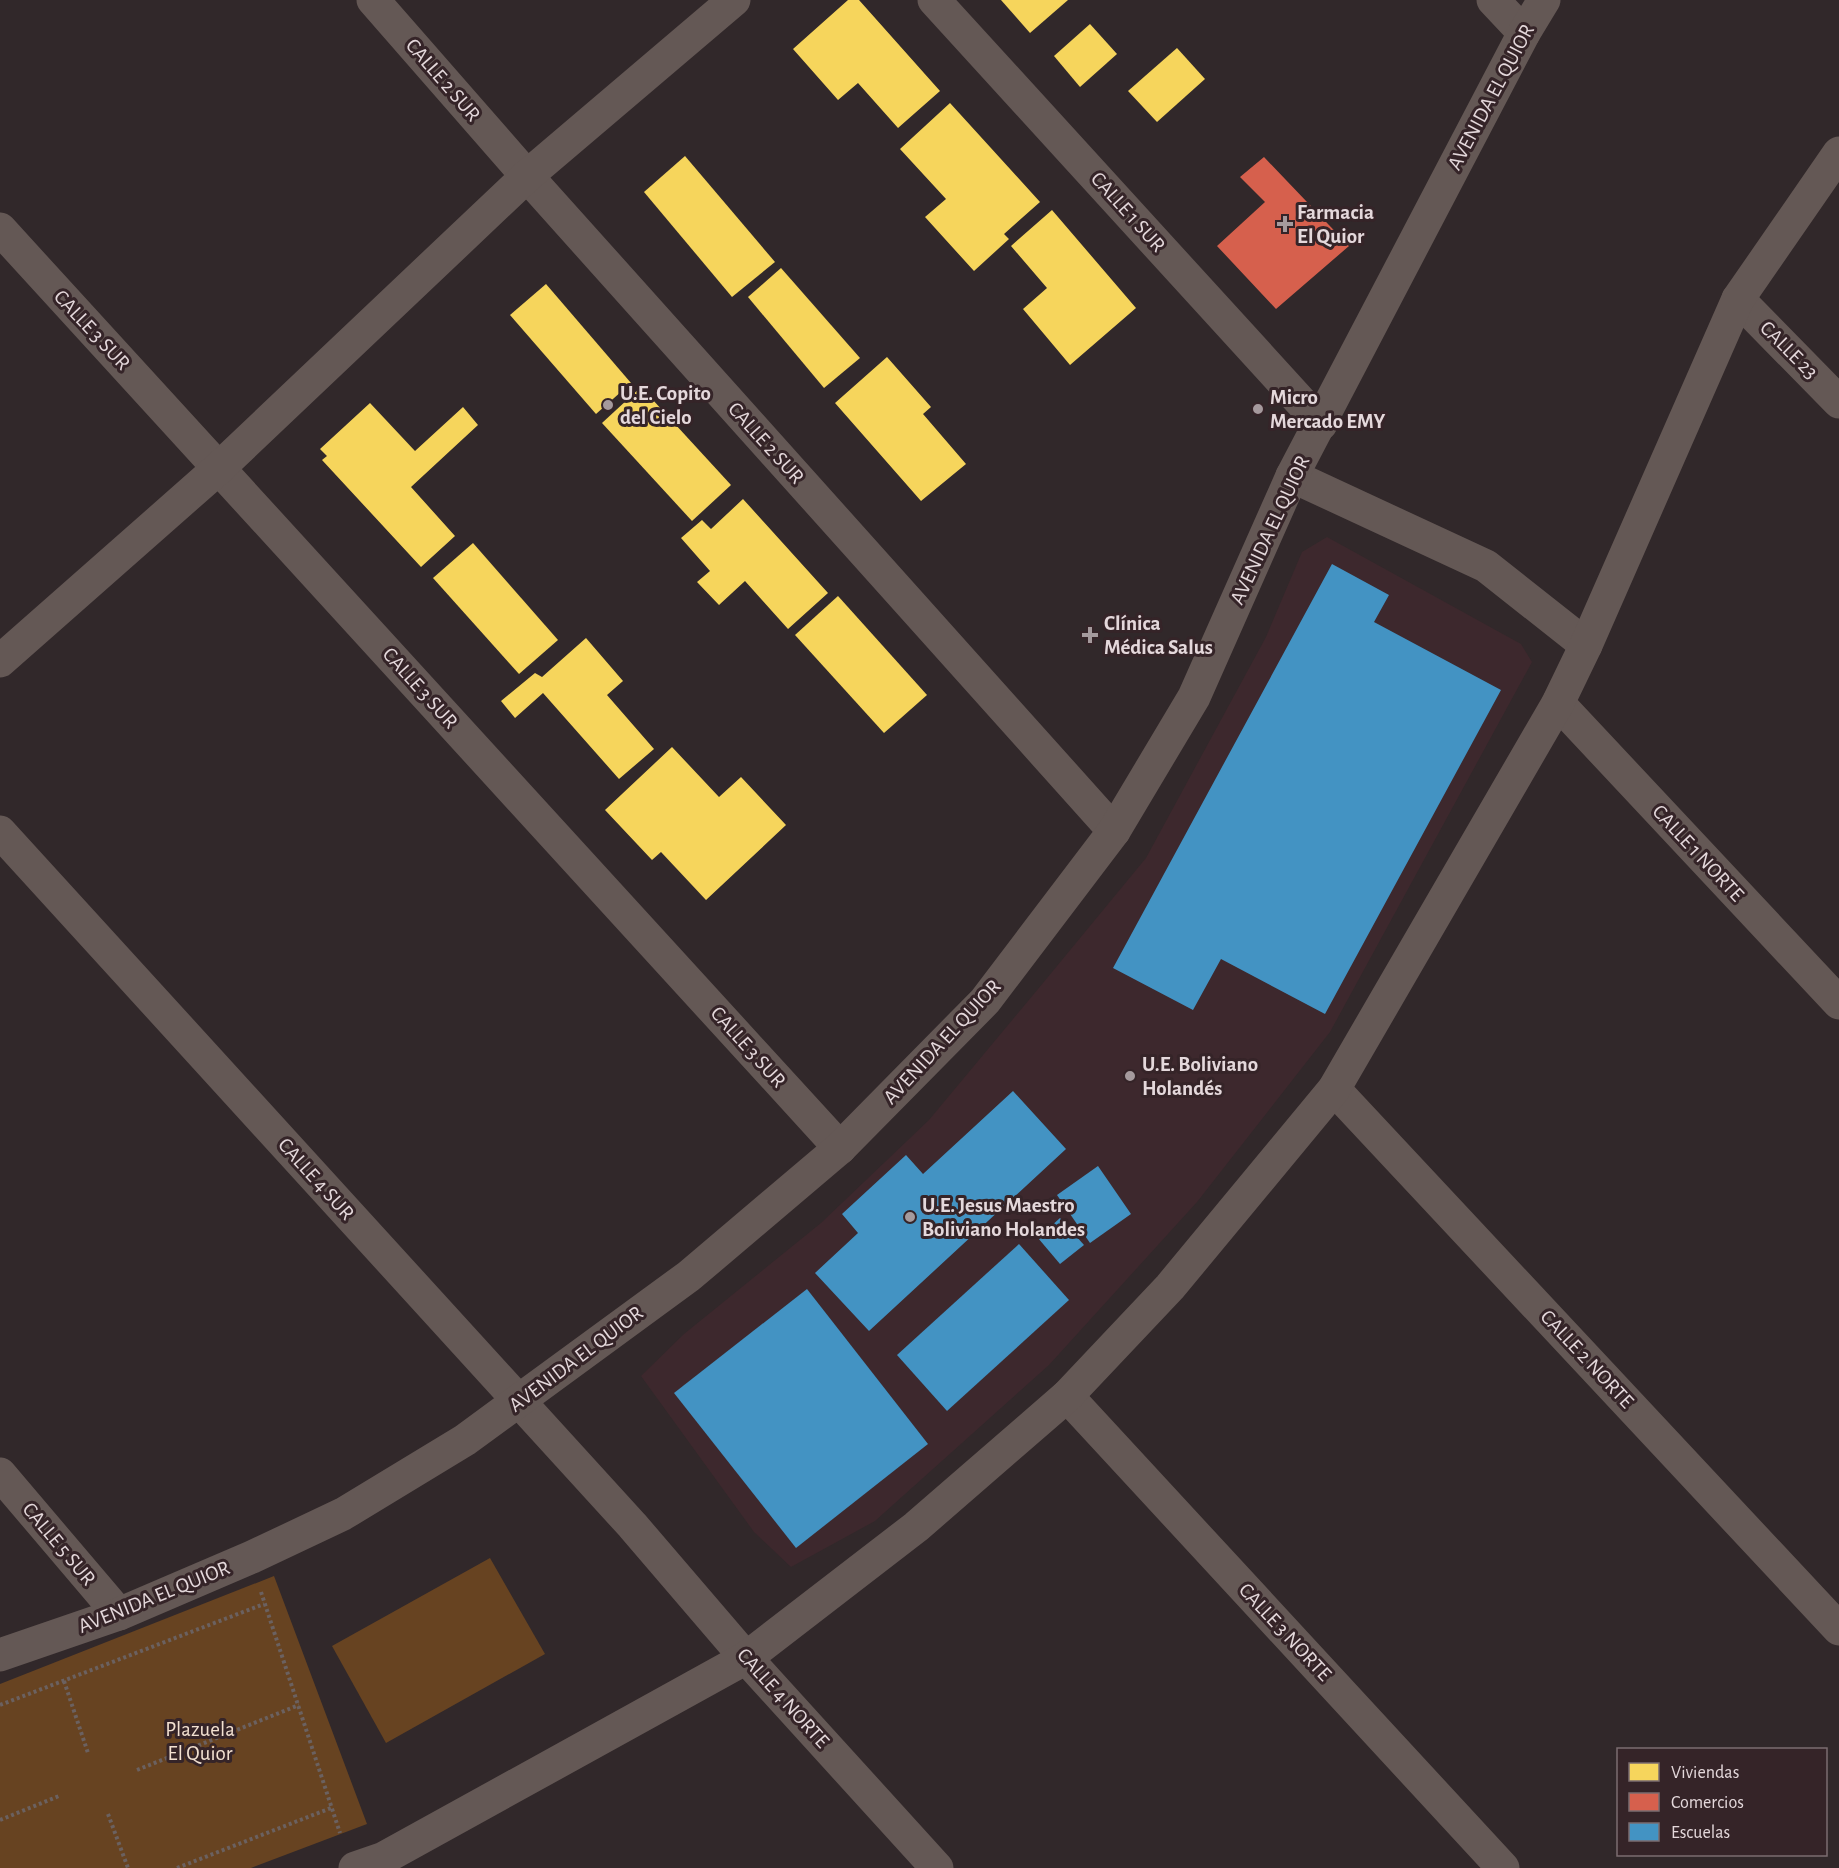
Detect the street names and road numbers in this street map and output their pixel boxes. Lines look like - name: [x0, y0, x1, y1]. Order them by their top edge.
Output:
- street label: AVENIDA EL QUIOR: [1444, 21, 1538, 173]
- street label: CALLE 2 SUR: [402, 35, 484, 125]
- street label: CALLE 1 SUR: [1087, 168, 1169, 256]
- street label: CALLE 3 SUR: [50, 286, 134, 374]
- street label: CALLE 23: [1756, 317, 1822, 383]
- street label: CALLE 2 SUR: [724, 398, 808, 488]
- street label: AVENIDA EL QUIOR: [1226, 452, 1314, 608]
- street label: CALLE 3 SUR: [378, 643, 462, 733]
- street label: CALLE 1 NORTE: [1648, 801, 1748, 905]
- street label: AVENIDA EL QUIOR: [879, 976, 1005, 1108]
- street label: CALLE 3 SUR: [706, 1002, 790, 1092]
- street label: CALLE 4 SUR: [274, 1134, 358, 1224]
- street label: AVENIDA EL QUIOR: [505, 1302, 647, 1416]
- street label: CALLE 2 NORTE: [1536, 1306, 1638, 1412]
- street label: CALLE 5 SUR: [18, 1499, 100, 1589]
- street label: AVENIDA EL QUIOR: [75, 1557, 233, 1637]
- street label: CALLE 3 NORTE: [1235, 1579, 1335, 1685]
- street label: CALLE 4 NORTE: [733, 1644, 833, 1752]

